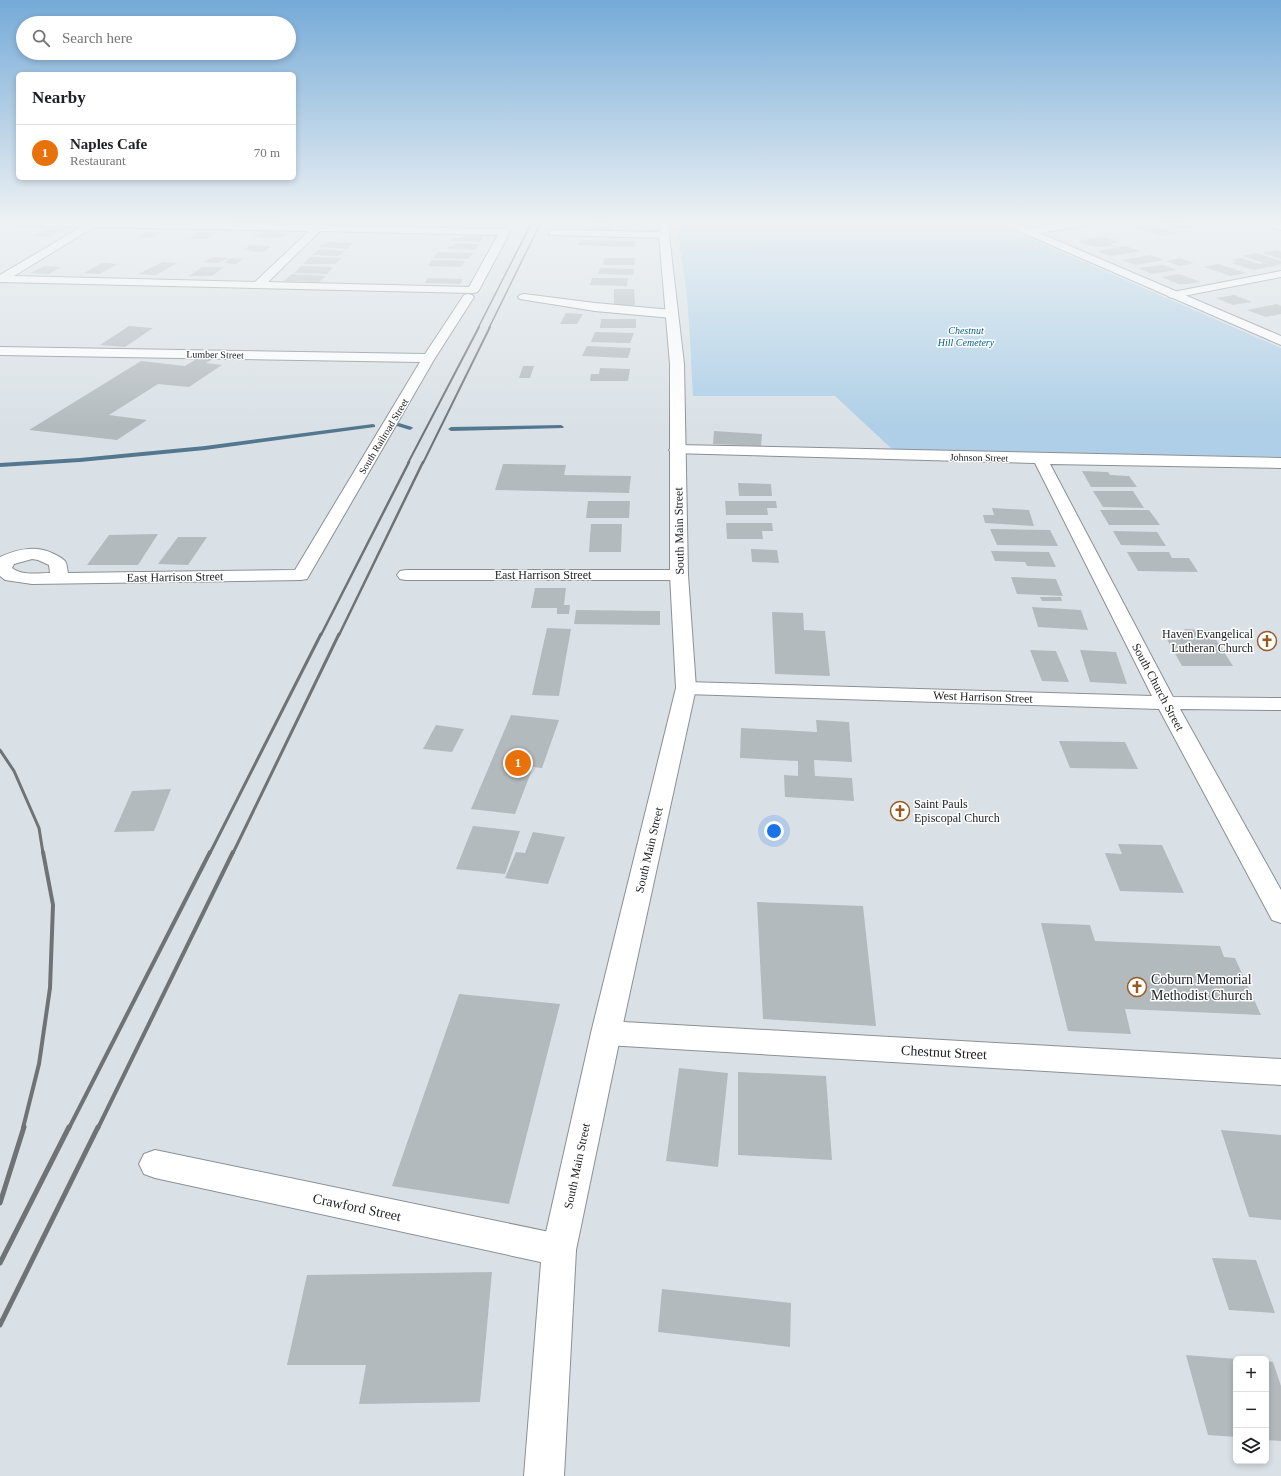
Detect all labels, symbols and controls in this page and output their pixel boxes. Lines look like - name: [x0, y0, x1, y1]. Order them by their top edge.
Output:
- search box: [16, 16, 296, 60]
- icon: search: [30, 27, 52, 49]
- text: Search here: [62, 30, 132, 46]
- text: Nearby: [32, 88, 86, 107]
- text: Naples Cafe: [70, 136, 147, 152]
- text: 1: [42, 145, 48, 160]
- text: 70 m: [254, 145, 280, 160]
- text: Restaurant: [70, 153, 126, 168]
- park label: Chestnut Hill Cemetery: [937, 325, 995, 348]
- street label: Lumber Street: [186, 348, 244, 361]
- street label: South Railroad Street: [357, 396, 410, 476]
- street label: Johnson Street: [950, 451, 1009, 464]
- street label: South Main Street: [671, 487, 687, 575]
- street label: East Harrison Street: [495, 568, 592, 582]
- street label: East Harrison Street: [127, 569, 224, 585]
- place label: Haven Evangelical Lutheran Church: [1162, 627, 1254, 655]
- church icon: Haven Evangelical Lutheran Church: [1256, 630, 1278, 652]
- street label: South Church Street: [1129, 641, 1187, 734]
- street label: West Harrison Street: [933, 688, 1034, 706]
- pin: 1: [505, 748, 531, 778]
- place label: Saint Pauls Episcopal Church: [914, 797, 1000, 825]
- church icon: Saint Pauls Episcopal Church: [889, 800, 911, 822]
- street label: South Main Street: [632, 805, 666, 894]
- your location: [764, 821, 784, 841]
- place label: Coburn Memorial Methodist Church: [1151, 972, 1253, 1003]
- church icon: Coburn Memorial Methodist Church: [1126, 976, 1148, 998]
- street label: Chestnut Street: [901, 1043, 987, 1062]
- street label: South Main Street: [561, 1121, 593, 1210]
- street label: Crawford Street: [311, 1191, 402, 1224]
- map controls: [1233, 1356, 1269, 1464]
- button: +: [1233, 1356, 1269, 1392]
- button: −: [1233, 1392, 1269, 1428]
- button: layers: [1233, 1428, 1269, 1464]

